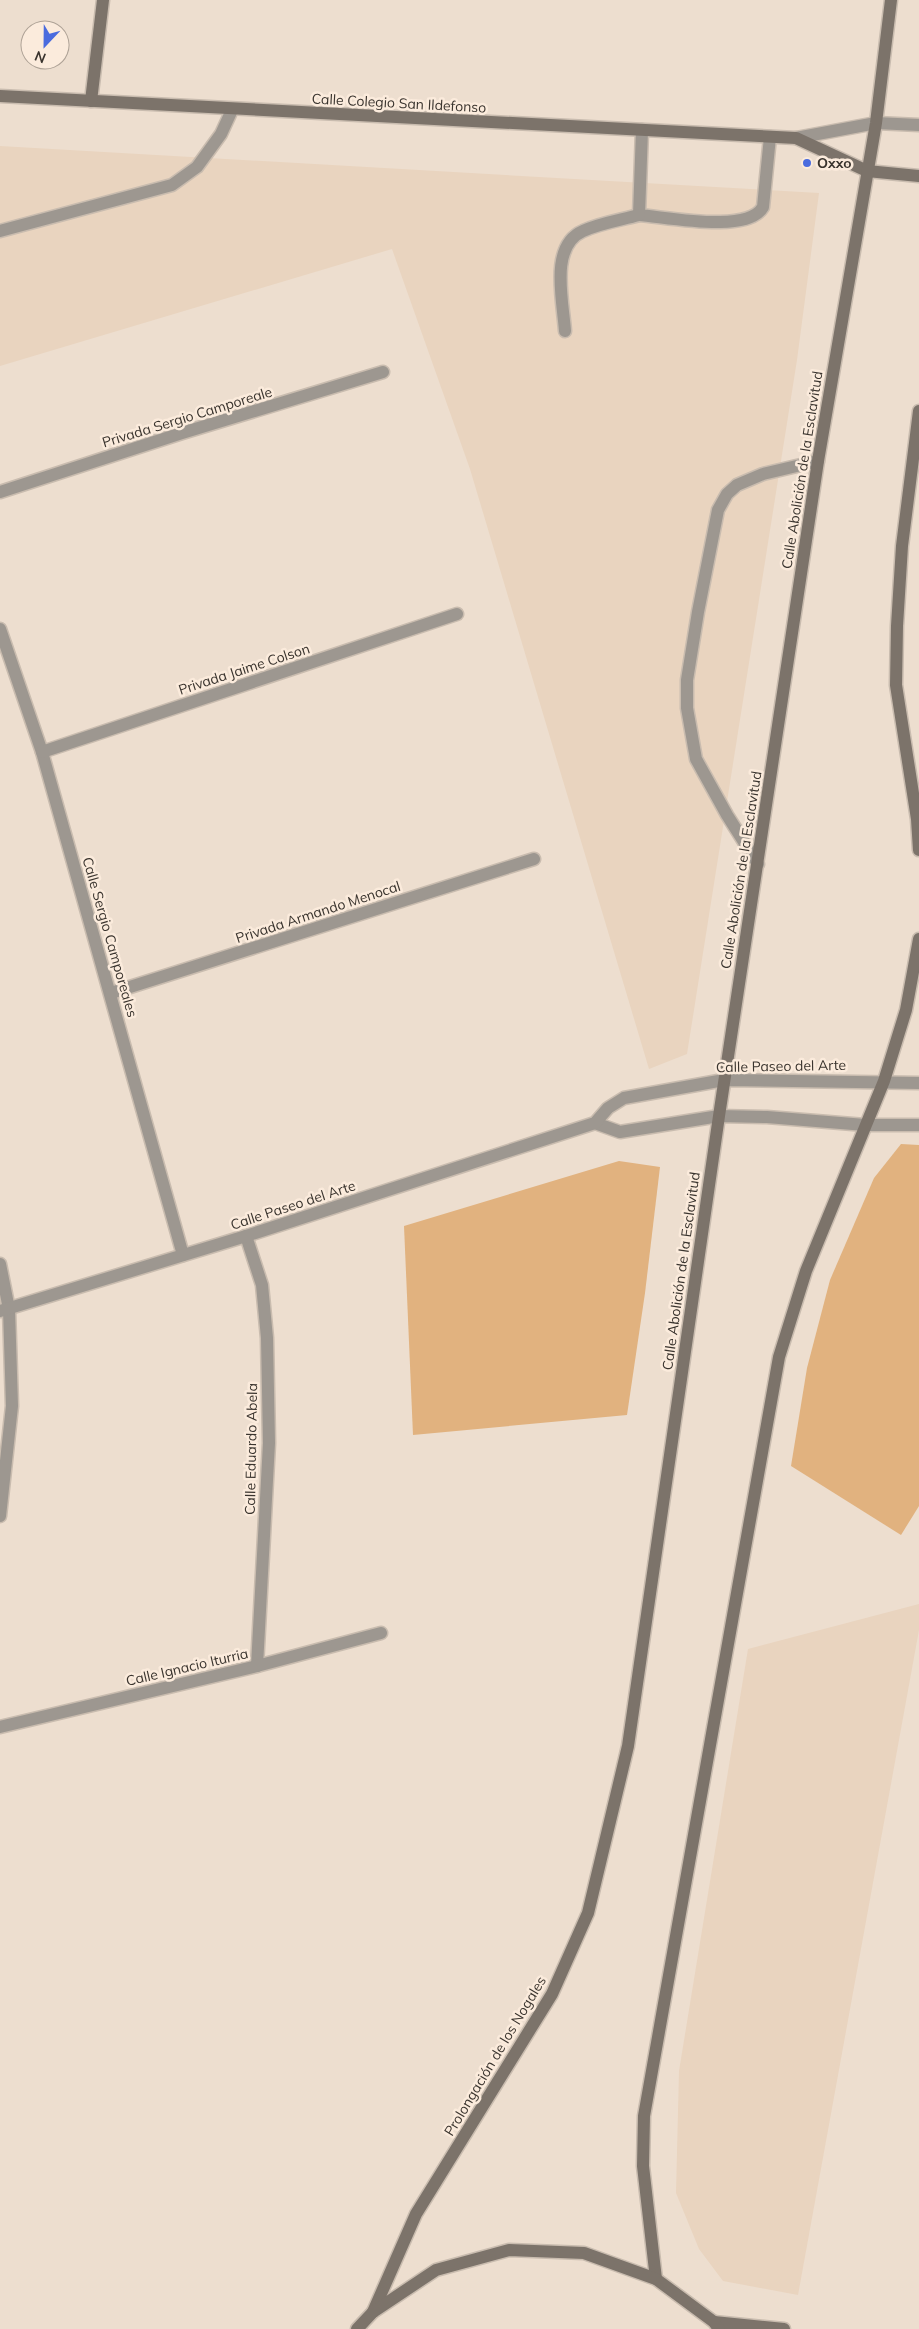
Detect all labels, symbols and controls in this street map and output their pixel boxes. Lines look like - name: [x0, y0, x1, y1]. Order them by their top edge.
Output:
- north arrow: [20, 20, 70, 70]
- text: N: [32, 47, 48, 67]
- street label: Calle Colegio San Ildefonso: [311, 89, 487, 117]
- place label: Oxxo: [817, 154, 852, 172]
- marker: Oxxo: [801, 157, 813, 169]
- street label: Calle Abolición de la Esclavitud: [777, 370, 827, 570]
- street label: Privada Sergio Camporeale: [100, 383, 274, 451]
- street label: Privada Jaime Colson: [176, 639, 312, 699]
- street label: Calle Abolición de la Esclavitud: [716, 770, 766, 970]
- street label: Calle Sergio Camporeales: [79, 855, 142, 1019]
- street label: Privada Armando Menocal: [233, 877, 403, 947]
- street label: Calle Paseo del Arte: [716, 1056, 846, 1076]
- street label: Calle Abolición de la Esclavitud: [658, 1171, 704, 1371]
- street label: Calle Paseo del Arte: [228, 1176, 358, 1234]
- street label: Calle Eduardo Abela: [241, 1383, 261, 1515]
- street label: Calle Ignacio Iturria: [124, 1644, 250, 1690]
- street label: Prolongación de los Nogales: [440, 1973, 550, 2139]

